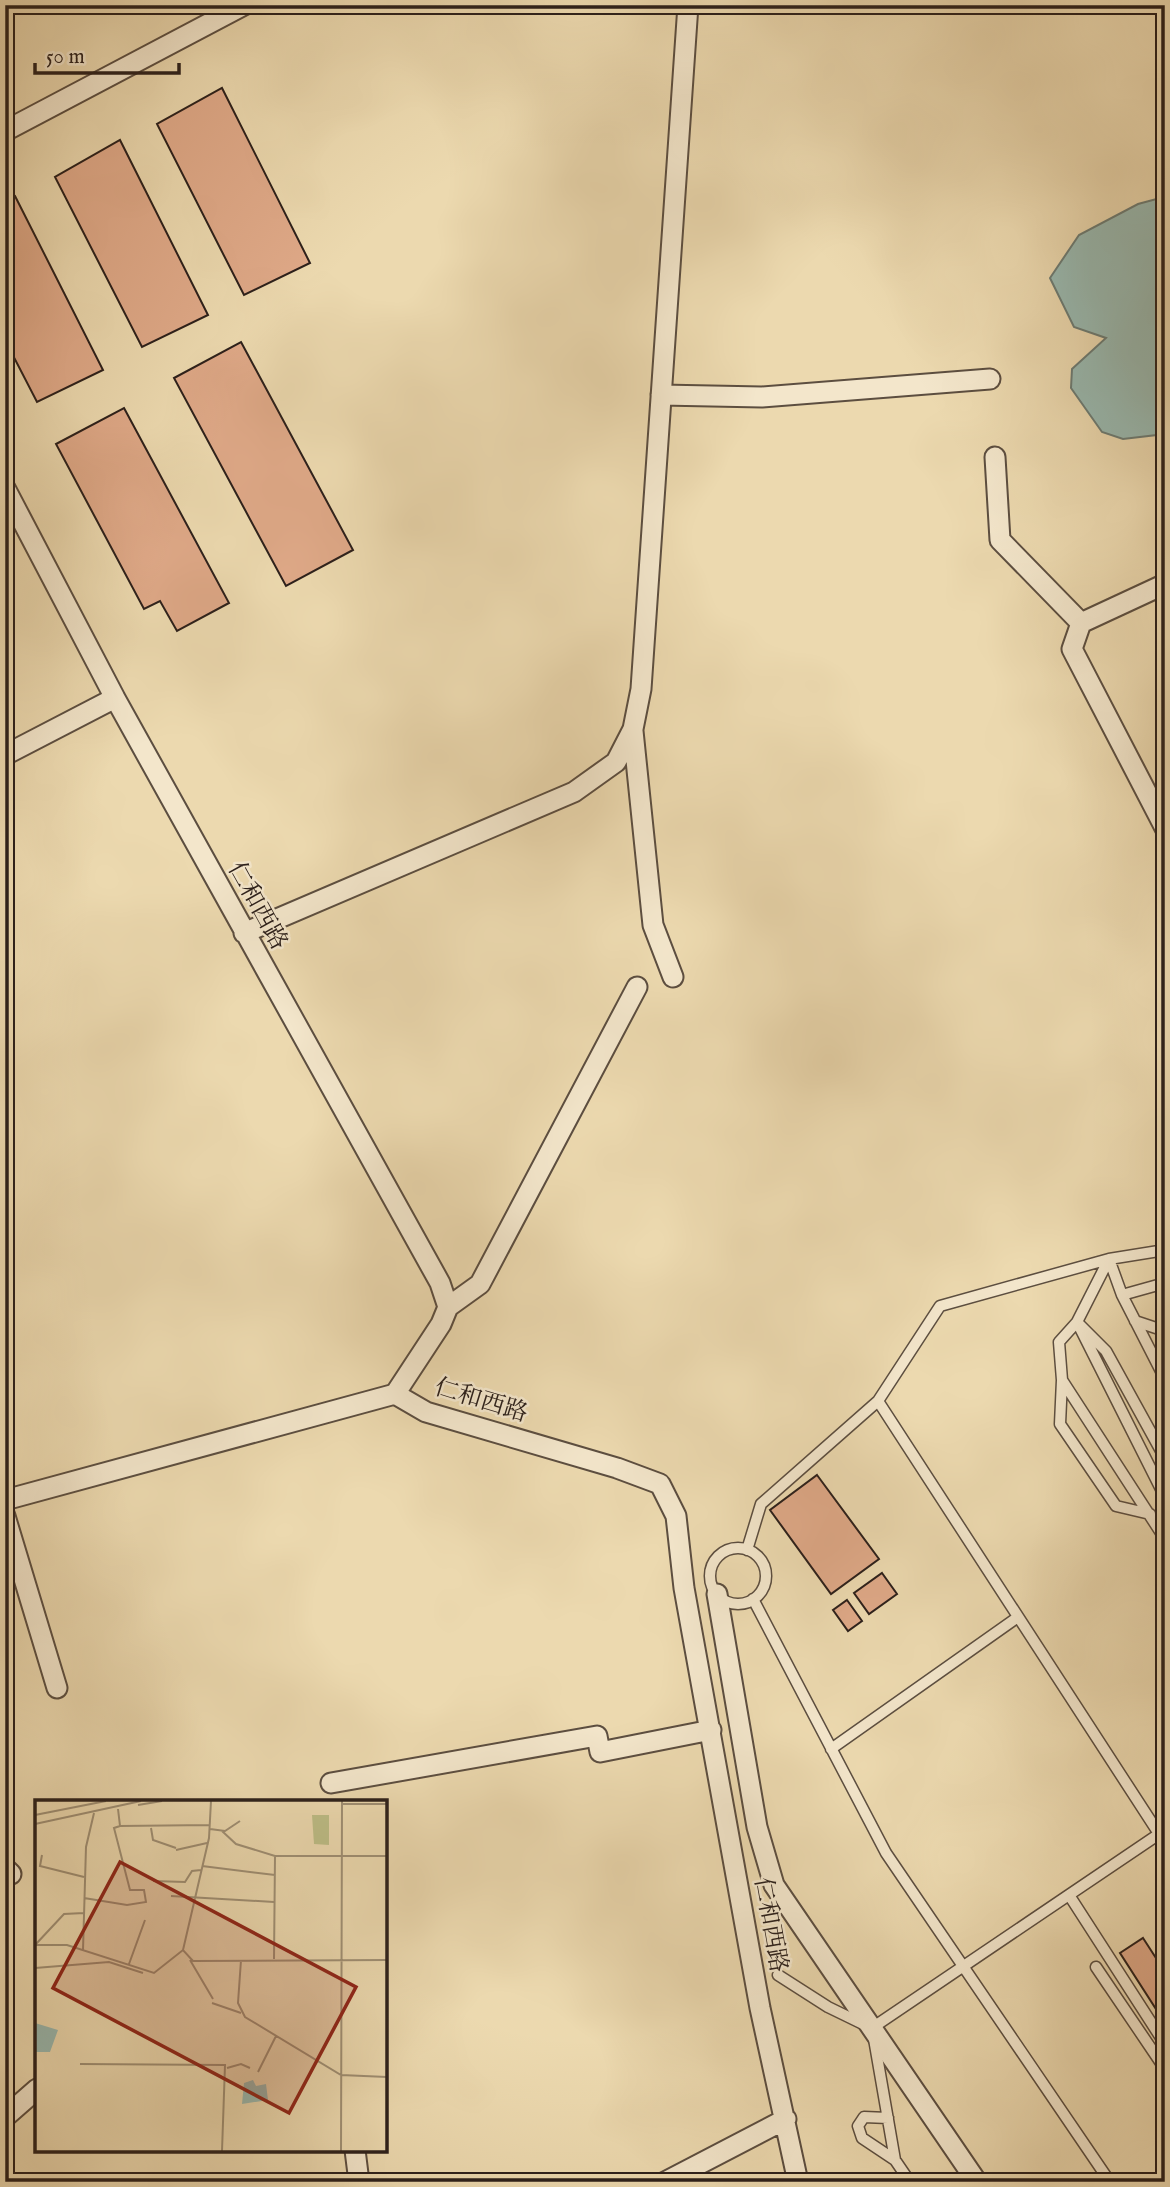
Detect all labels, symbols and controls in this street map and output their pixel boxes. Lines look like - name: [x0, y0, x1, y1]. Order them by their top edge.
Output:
- scale bar: [35, 32, 178, 76]
- text: 50 m: [46, 44, 85, 71]
- street label: 仁和西路: [220, 857, 294, 955]
- street label: 仁和西路: [431, 1372, 531, 1430]
- inset map: [35, 1800, 387, 2152]
- street label: 仁和西路: [746, 1875, 794, 1975]

